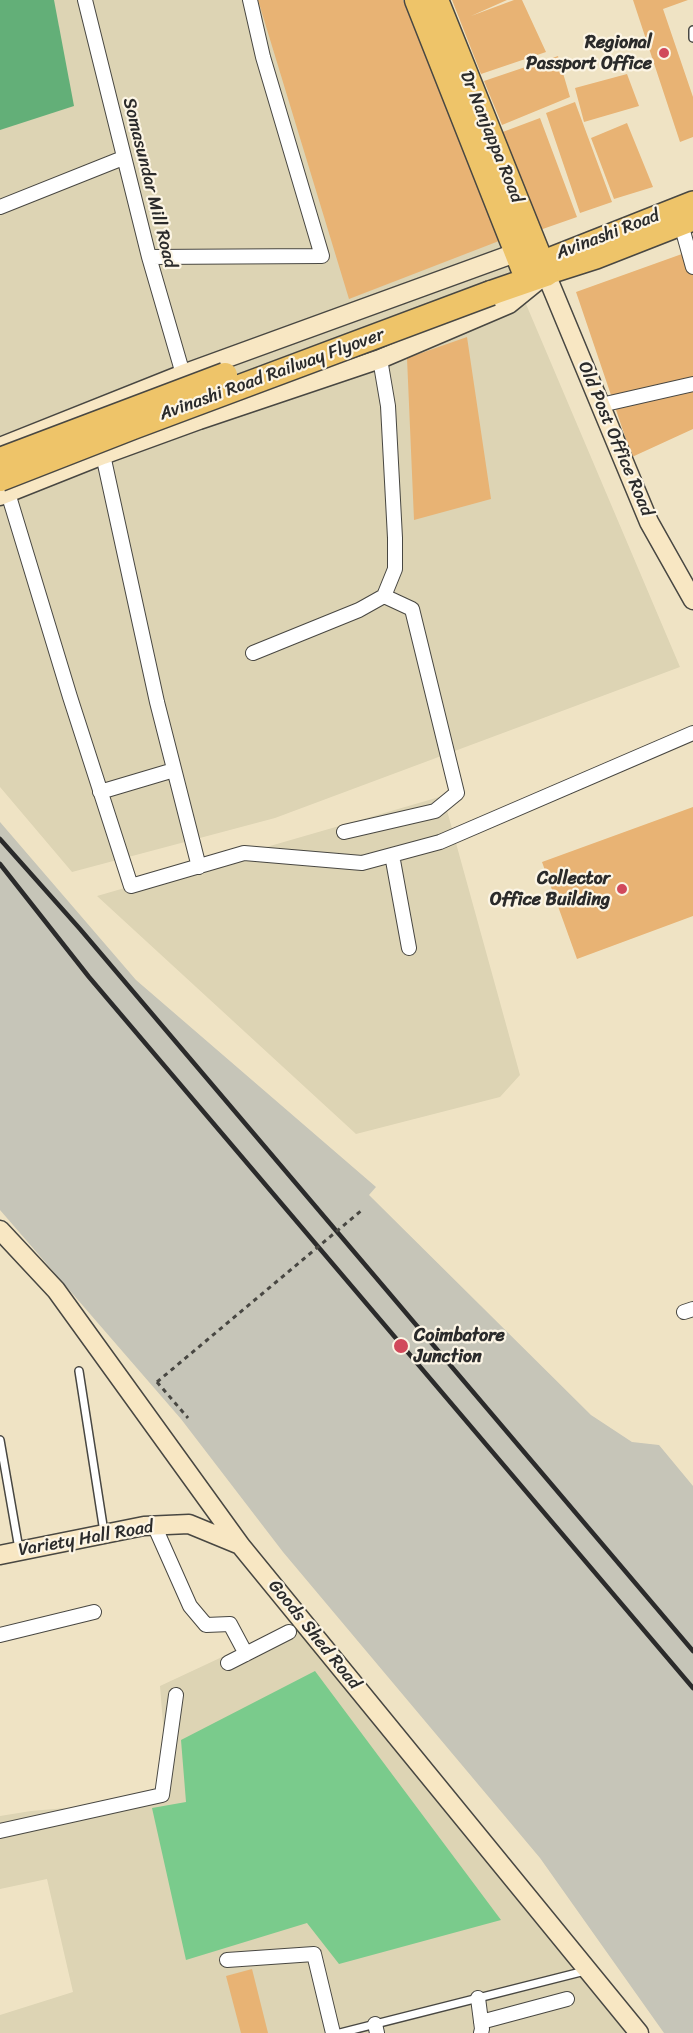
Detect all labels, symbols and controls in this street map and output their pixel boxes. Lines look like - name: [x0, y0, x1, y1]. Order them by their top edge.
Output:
- place label: Regional Passport Office: [526, 32, 652, 74]
- marker: Regional Passport Office: [657, 46, 671, 60]
- street label: Dr Nanjappa Road: [455, 68, 527, 206]
- street label: Somasundar Mill Road: [117, 96, 181, 270]
- street label: Avinashi Road: [553, 205, 663, 265]
- street label: Avinashi Road Railway Flyover: [157, 324, 387, 426]
- street label: Old Post Office Road: [573, 358, 657, 520]
- place label: Collector Office Building: [490, 868, 610, 910]
- marker: Collector Office Building: [615, 882, 629, 896]
- place label: Coimbatore Junction: [414, 1325, 505, 1368]
- marker: Coimbatore Junction: [392, 1337, 410, 1355]
- street label: Variety Hall Road: [17, 1517, 155, 1561]
- street label: Goods Shed Road: [263, 1576, 365, 1694]

